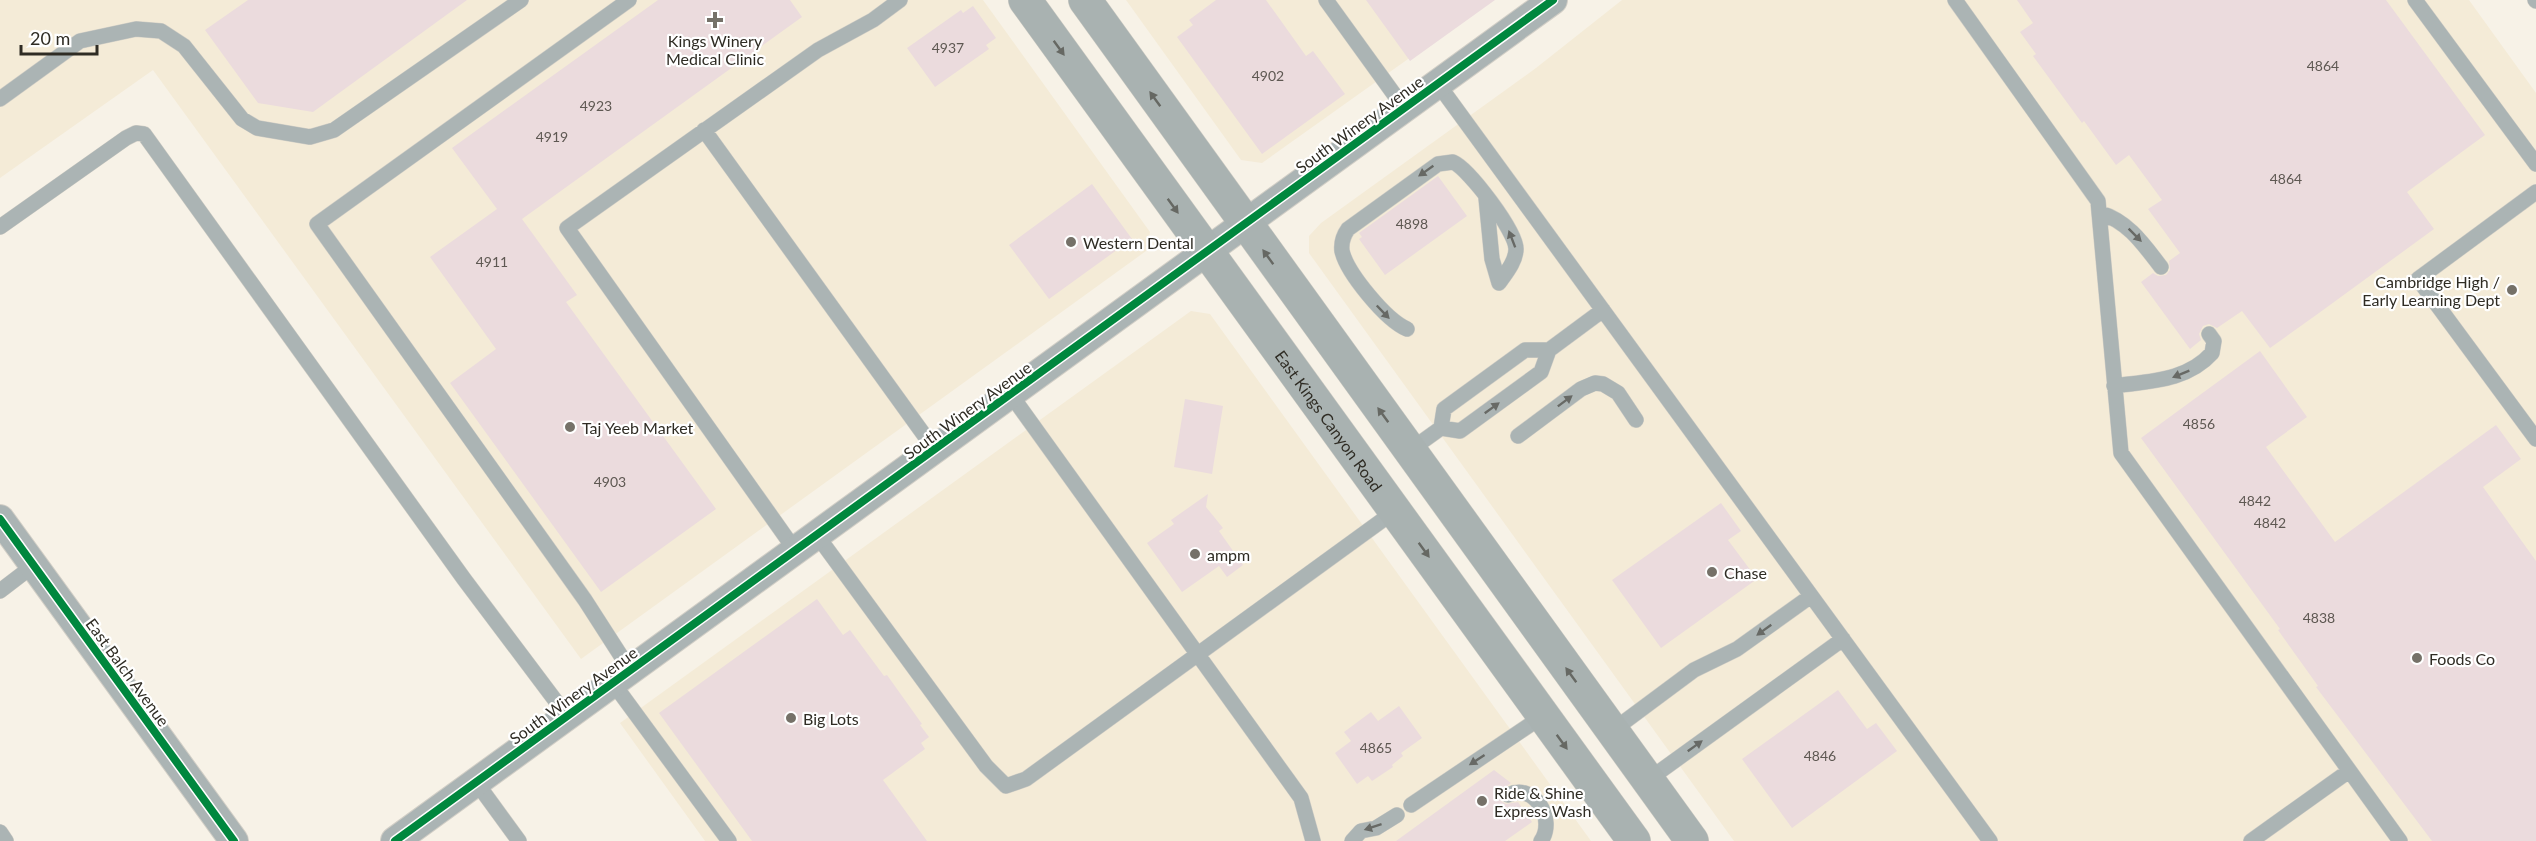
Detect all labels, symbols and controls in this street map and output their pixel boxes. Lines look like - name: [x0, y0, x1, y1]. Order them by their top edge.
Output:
- marker: Kings Winery Medical Clinic: [706, 11, 724, 29]
- scale bar: [21, 18, 98, 56]
- text: 20 m: [30, 27, 70, 49]
- place label: Kings Winery Medical Clinic: [666, 31, 764, 68]
- house number: 4937: [932, 39, 964, 56]
- one-way arrow: [1053, 39, 1065, 55]
- house number: 4864: [2307, 57, 2339, 74]
- house number: 4902: [1252, 67, 1284, 84]
- street label: South Winery Avenue: [1291, 71, 1427, 177]
- one-way arrow: [1149, 91, 1161, 107]
- house number: 4923: [580, 97, 612, 114]
- house number: 4919: [536, 128, 568, 145]
- one-way arrow: [1419, 165, 1435, 177]
- house number: 4864: [2270, 170, 2302, 187]
- one-way arrow: [1167, 198, 1179, 214]
- house number: 4898: [1396, 215, 1428, 232]
- one-way arrow: [2127, 228, 2142, 242]
- one-way arrow: [1507, 230, 1517, 248]
- place label: Western Dental: [1083, 233, 1194, 252]
- marker: Western Dental: [1064, 235, 1078, 249]
- one-way arrow: [1262, 250, 1274, 266]
- house number: 4911: [476, 253, 508, 270]
- place label: Cambridge High / Early Learning Dept: [2362, 272, 2500, 309]
- marker: Cambridge High / Early Learning Dept: [2505, 283, 2519, 297]
- one-way arrow: [1376, 304, 1390, 319]
- street label: East Kings Canyon Road: [1272, 346, 1387, 495]
- street label: South Winery Avenue: [899, 357, 1035, 463]
- one-way arrow: [2172, 369, 2190, 379]
- one-way arrow: [1557, 394, 1573, 407]
- one-way arrow: [1483, 402, 1499, 414]
- one-way arrow: [1377, 408, 1389, 423]
- house number: 4856: [2183, 415, 2215, 432]
- place label: Taj Yeeb Market: [582, 418, 694, 437]
- marker: Taj Yeeb Market: [563, 420, 577, 434]
- house number: 4903: [594, 473, 626, 490]
- house number: 4842: [2239, 492, 2271, 509]
- house number: 4842: [2254, 514, 2286, 531]
- one-way arrow: [1417, 543, 1429, 558]
- place label: ampm: [1207, 545, 1250, 564]
- marker: ampm: [1188, 547, 1202, 561]
- place label: Chase: [1724, 563, 1767, 582]
- marker: Chase: [1705, 565, 1719, 579]
- house number: 4838: [2303, 609, 2335, 626]
- street label: East Balch Avenue: [82, 614, 174, 730]
- one-way arrow: [1756, 624, 1772, 636]
- street label: South Winery Avenue: [505, 642, 641, 748]
- place label: Foods Co: [2429, 649, 2495, 668]
- marker: Foods Co: [2410, 651, 2424, 665]
- one-way arrow: [1566, 667, 1578, 682]
- place label: Big Lots: [803, 709, 859, 728]
- marker: Big Lots: [784, 711, 798, 725]
- one-way arrow: [1556, 735, 1568, 750]
- house number: 4865: [1360, 739, 1392, 756]
- one-way arrow: [1687, 740, 1703, 752]
- house number: 4846: [1804, 747, 1836, 764]
- one-way arrow: [1469, 754, 1485, 765]
- place label: Ride & Shine Express Wash: [1494, 783, 1591, 820]
- marker: Ride & Shine Express Wash: [1475, 794, 1489, 808]
- one-way arrow: [1364, 823, 1382, 832]

